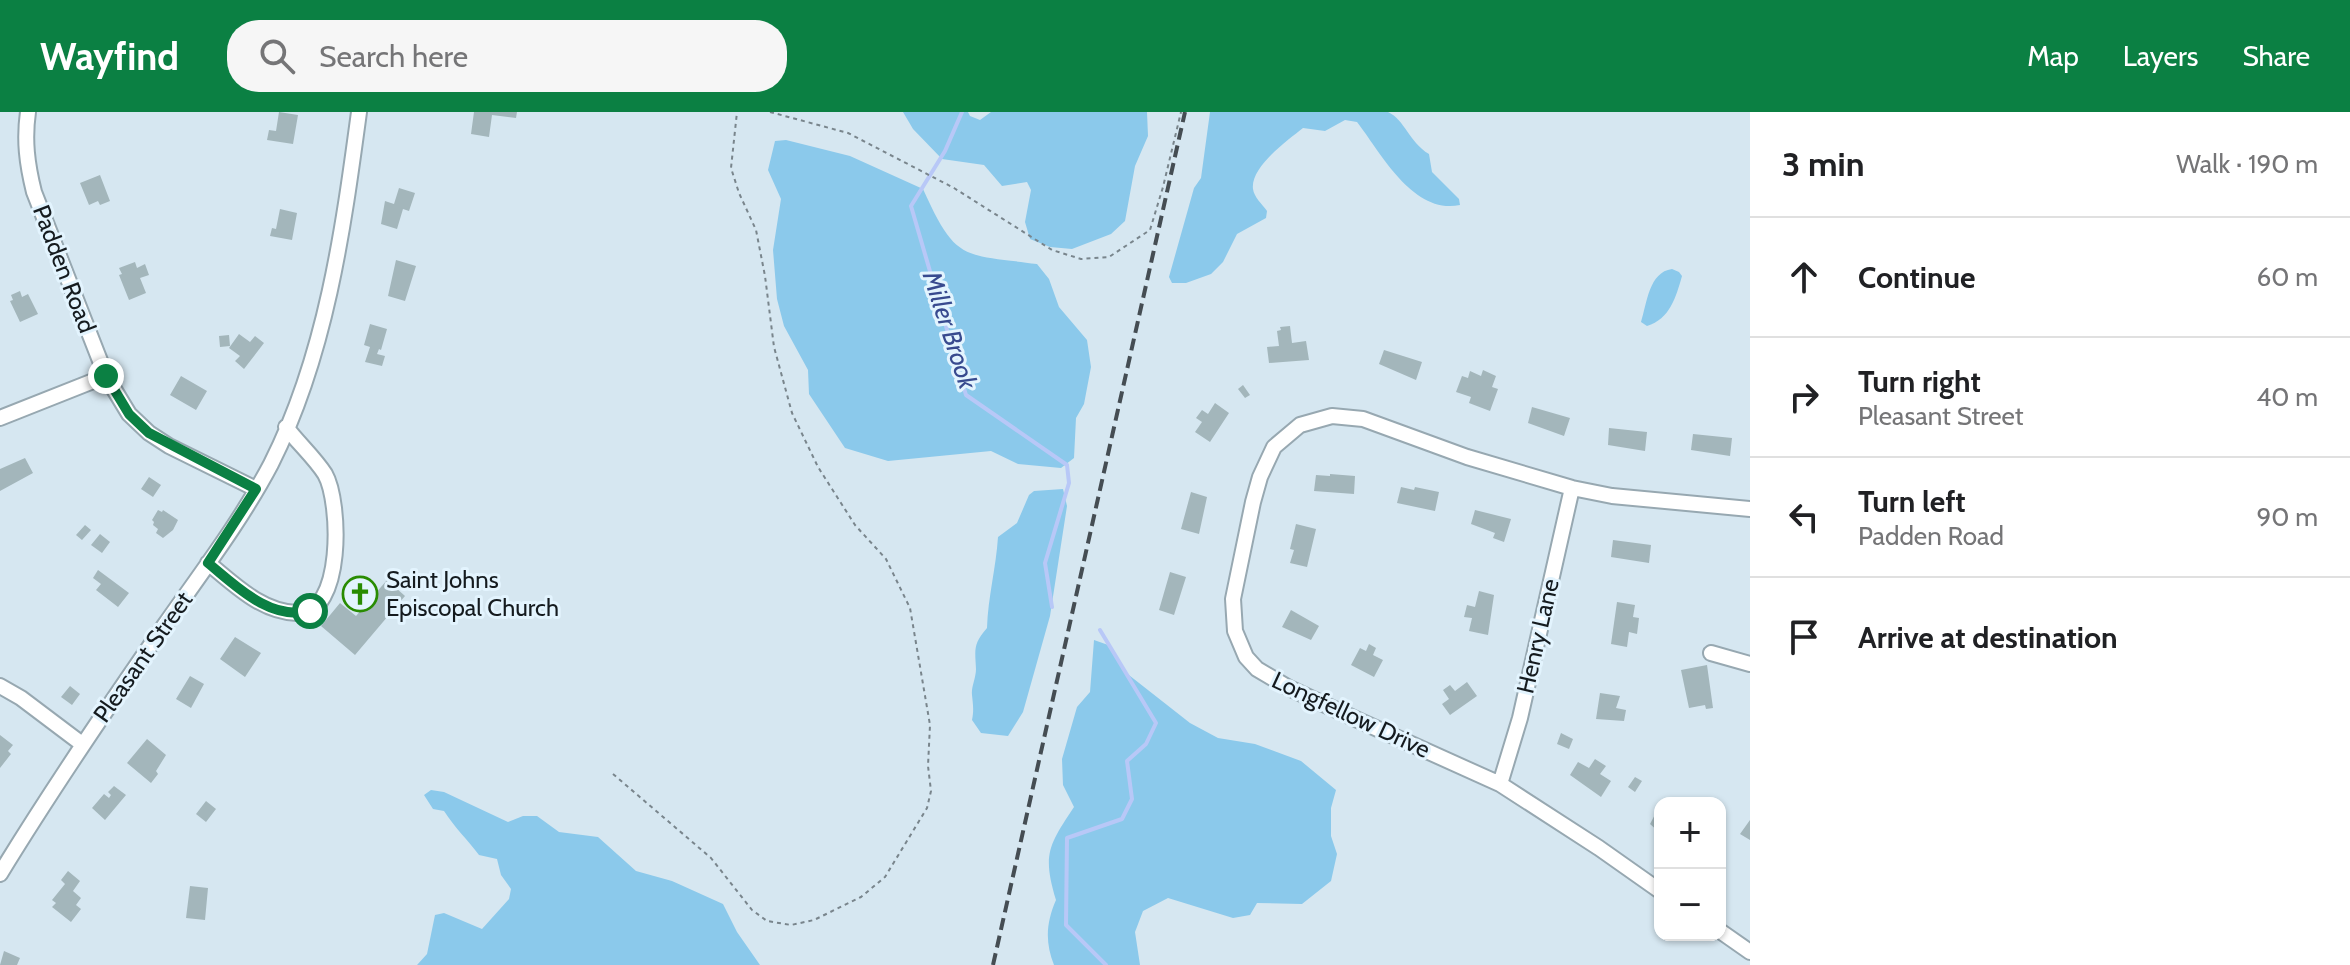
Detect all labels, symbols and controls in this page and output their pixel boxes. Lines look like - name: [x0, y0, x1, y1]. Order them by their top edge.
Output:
- search box: [227, 20, 787, 92]
- text: Wayfind: [40, 33, 179, 80]
- icon: search: [255, 34, 299, 78]
- text: Search here: [319, 38, 468, 75]
- text: Map: [2027, 39, 2079, 73]
- text: Layers: [2123, 39, 2198, 73]
- text: Share: [2242, 39, 2310, 73]
- text: 3 min: [1782, 143, 1864, 185]
- text: Walk · 190 m: [2176, 148, 2318, 180]
- street label: Padden Road: [27, 201, 102, 337]
- icon: ahead: [1782, 255, 1826, 299]
- text: Continue: [1858, 259, 1975, 296]
- text: 60 m: [2256, 261, 2318, 293]
- water label: Miller Brook: [916, 266, 984, 394]
- route end: [88, 358, 124, 394]
- text: Turn right: [1858, 363, 1981, 400]
- icon: right: [1782, 375, 1826, 419]
- text: 40 m: [2256, 381, 2318, 413]
- text: Pleasant Street: [1858, 400, 2024, 432]
- text: Turn left: [1858, 483, 1966, 520]
- icon: left: [1782, 495, 1826, 539]
- text: 90 m: [2256, 501, 2318, 533]
- text: Padden Road: [1858, 520, 2004, 552]
- place label: Saint Johns Episcopal Church: [386, 565, 559, 622]
- church icon: Saint Johns Episcopal Church: [341, 575, 379, 613]
- street label: Henry Lane: [1510, 576, 1565, 696]
- street label: Pleasant Street: [87, 586, 198, 728]
- route start: [292, 593, 328, 629]
- icon: arrive: [1782, 615, 1826, 659]
- text: Arrive at destination: [1858, 619, 2118, 656]
- street label: Longfellow Drive: [1267, 665, 1435, 764]
- map controls: [1654, 797, 1726, 941]
- button: +: [1654, 797, 1726, 869]
- button: −: [1654, 869, 1726, 941]

